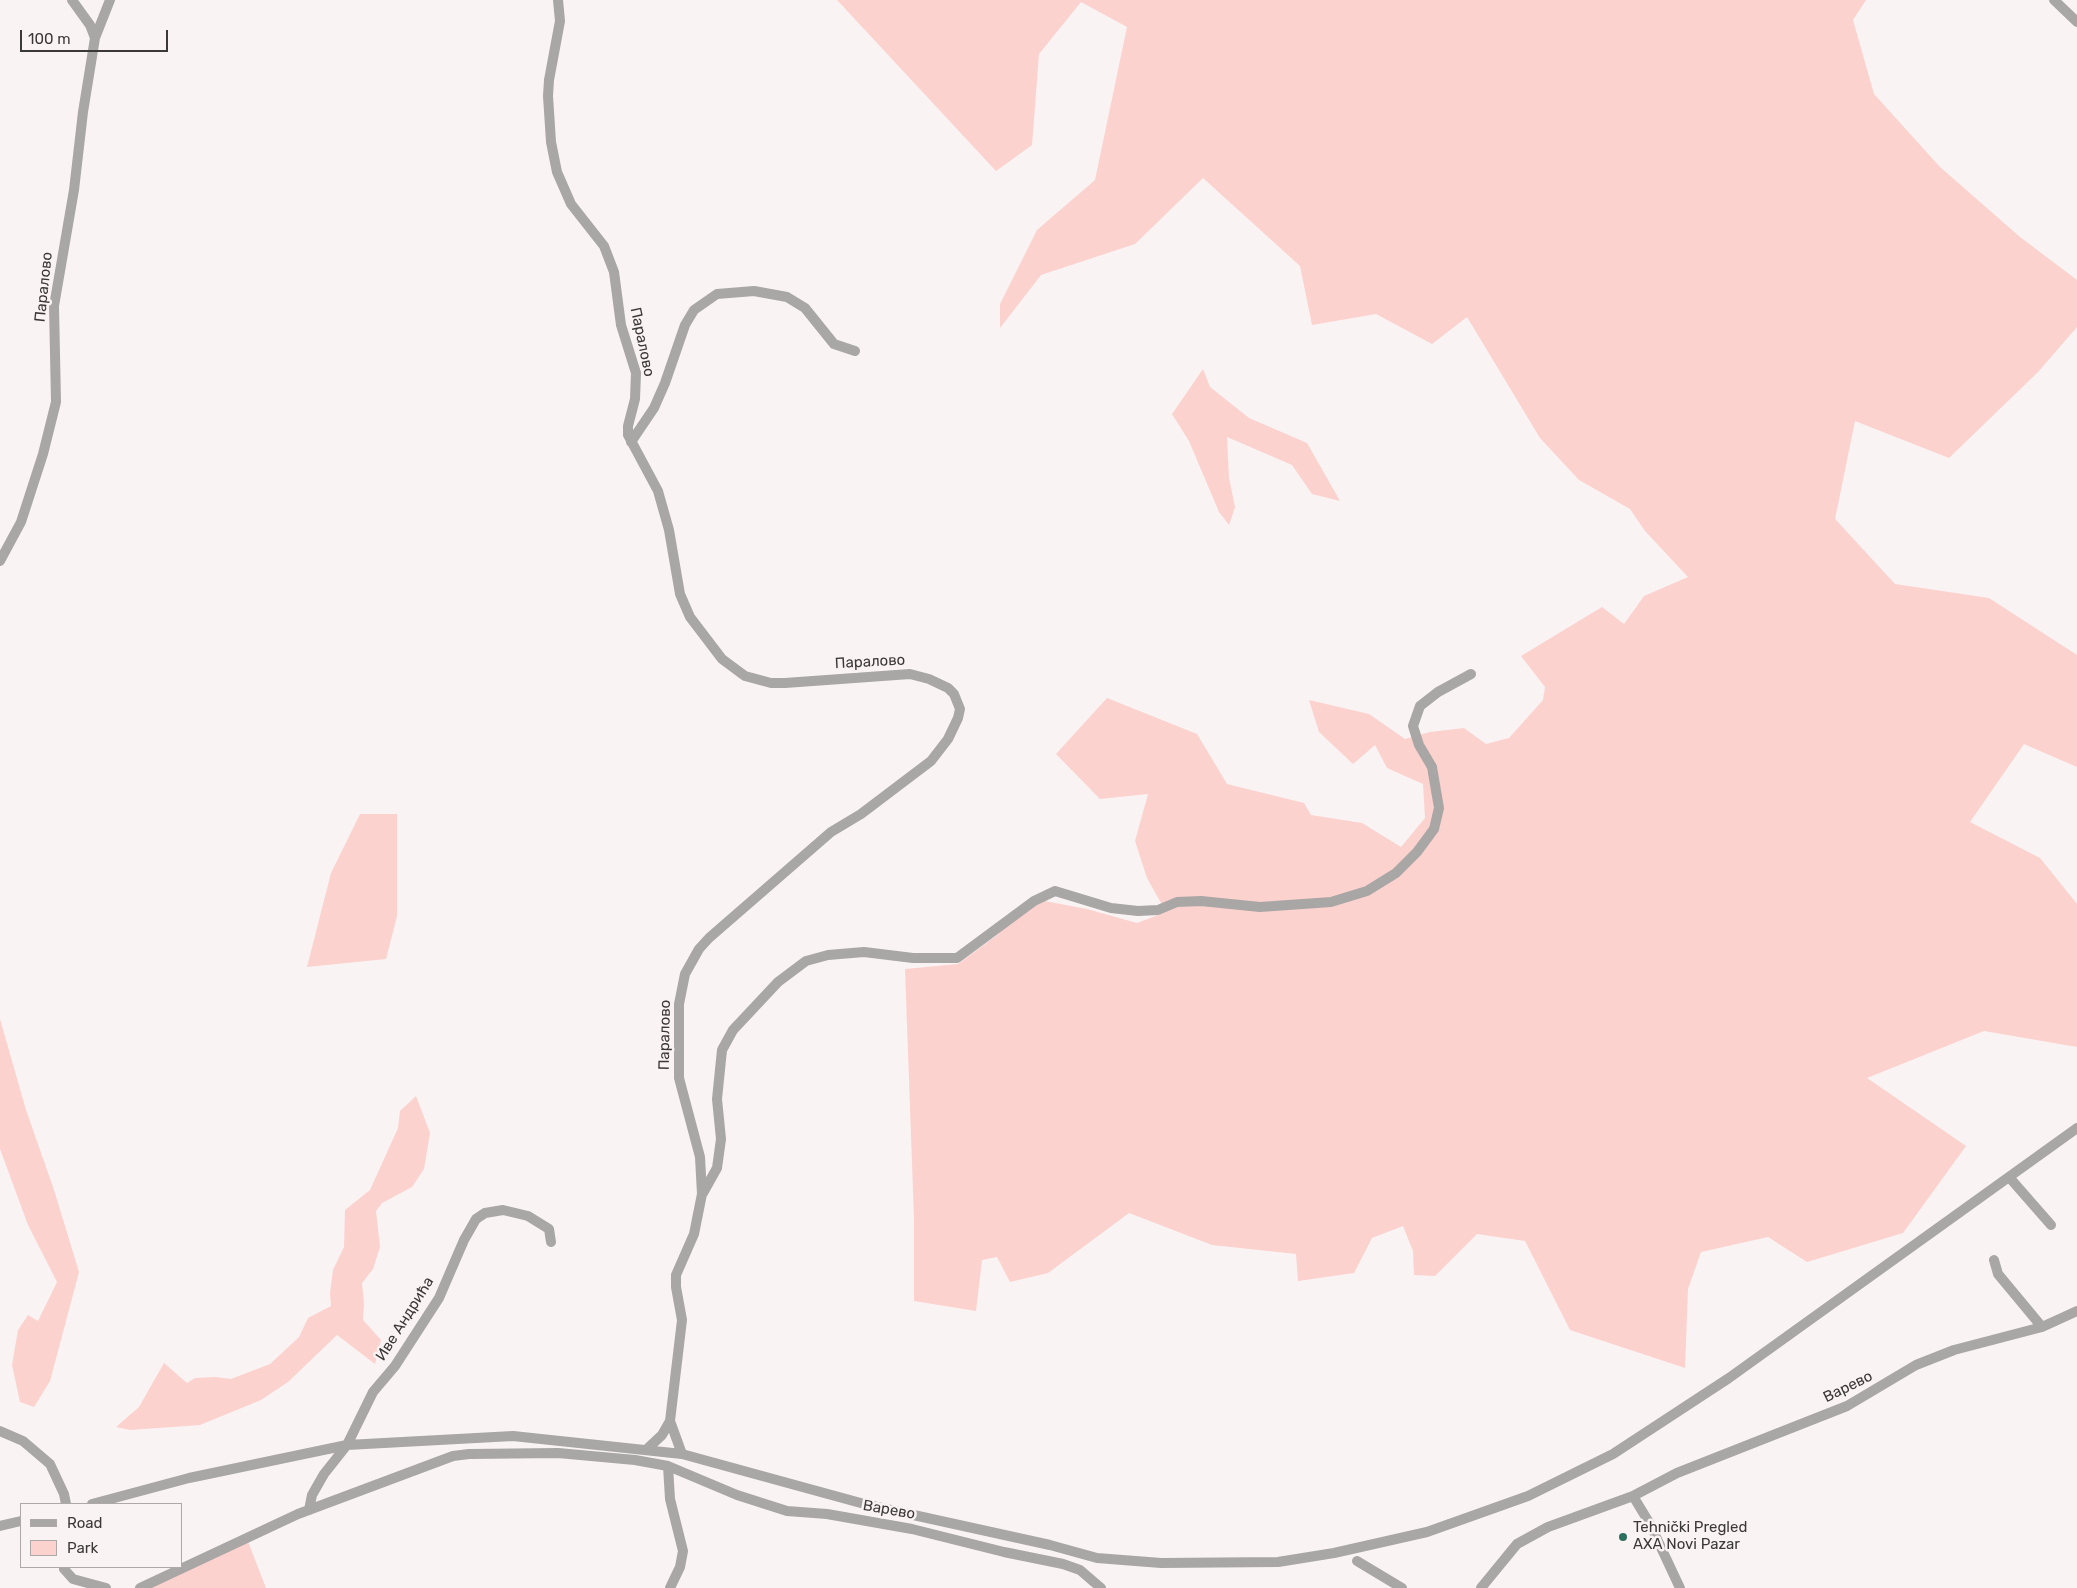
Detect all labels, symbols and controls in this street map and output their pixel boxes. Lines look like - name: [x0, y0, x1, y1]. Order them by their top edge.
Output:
- scale bar: [22, 20, 170, 52]
- text: 100 m: [28, 30, 70, 48]
- street label: Паралово: [31, 251, 57, 323]
- street label: Паралово: [626, 306, 658, 378]
- street label: Паралово: [834, 651, 906, 673]
- street label: Паралово: [655, 1000, 675, 1070]
- street label: Иве Андрића: [372, 1274, 438, 1364]
- street label: Варево: [1820, 1367, 1876, 1407]
- street label: Варево: [862, 1497, 916, 1523]
- legend: [20, 1503, 182, 1568]
- text: Road: [67, 1514, 103, 1532]
- place label: Tehnički Pregled AXA Novi Pazar: [1633, 1519, 1747, 1554]
- marker: Tehnički Pregled AXA Novi Pazar: [1617, 1531, 1629, 1543]
- text: Park: [67, 1539, 98, 1557]

